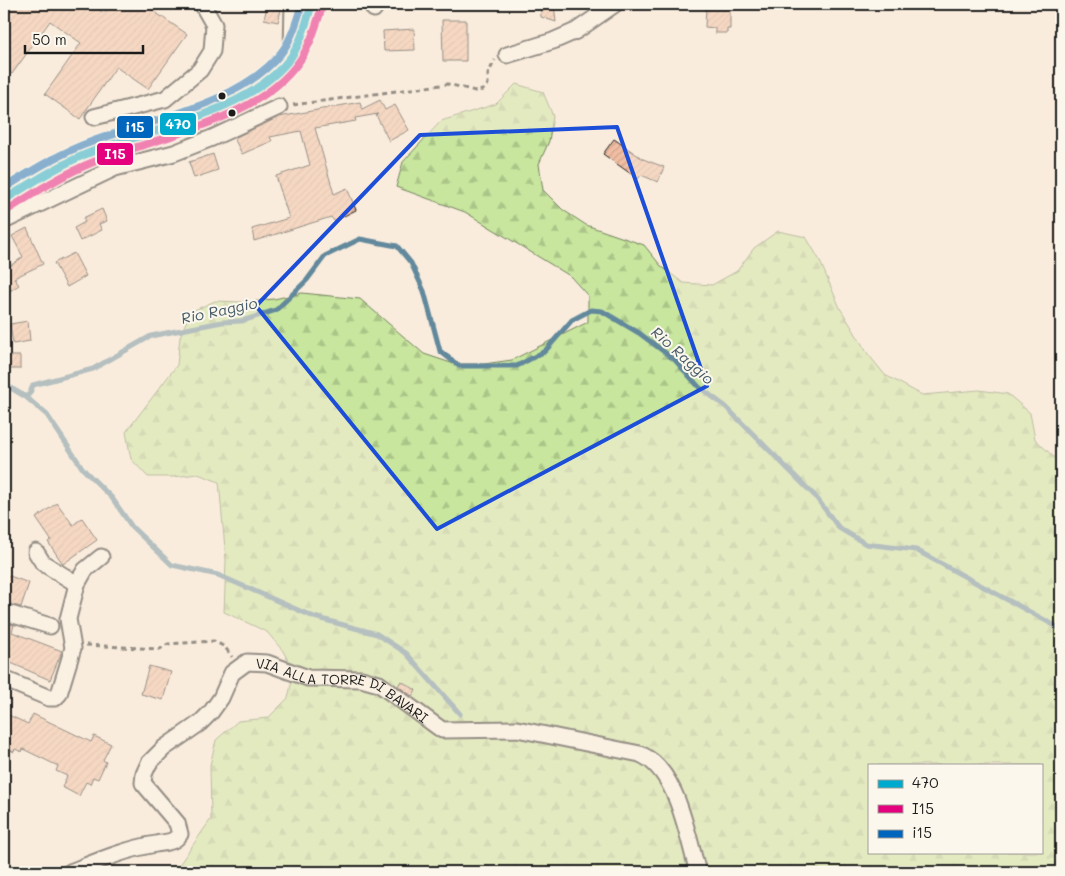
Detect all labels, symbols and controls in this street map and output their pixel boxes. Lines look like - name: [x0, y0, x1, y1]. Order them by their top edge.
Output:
- scale bar: [25, 22, 142, 54]
- text: 50 m: [32, 29, 67, 49]
- unlabelled marker: [217, 91, 227, 101]
- unlabelled marker: [227, 108, 237, 118]
- line badge: 470: [159, 112, 197, 136]
- text: 470: [165, 114, 191, 133]
- line badge: i15: [116, 115, 154, 139]
- text: i15: [125, 117, 145, 136]
- line badge: I15: [96, 142, 134, 166]
- text: I15: [104, 144, 126, 163]
- water label: Rio Raggio: [179, 292, 259, 328]
- water label: Rio Raggio: [647, 322, 719, 389]
- street label: VIA ALLA TORRE DI BAVARI: [255, 653, 432, 727]
- legend: [868, 764, 1042, 854]
- text: 470: [912, 772, 938, 792]
- text: I15: [912, 798, 934, 818]
- text: i15: [912, 822, 932, 842]

